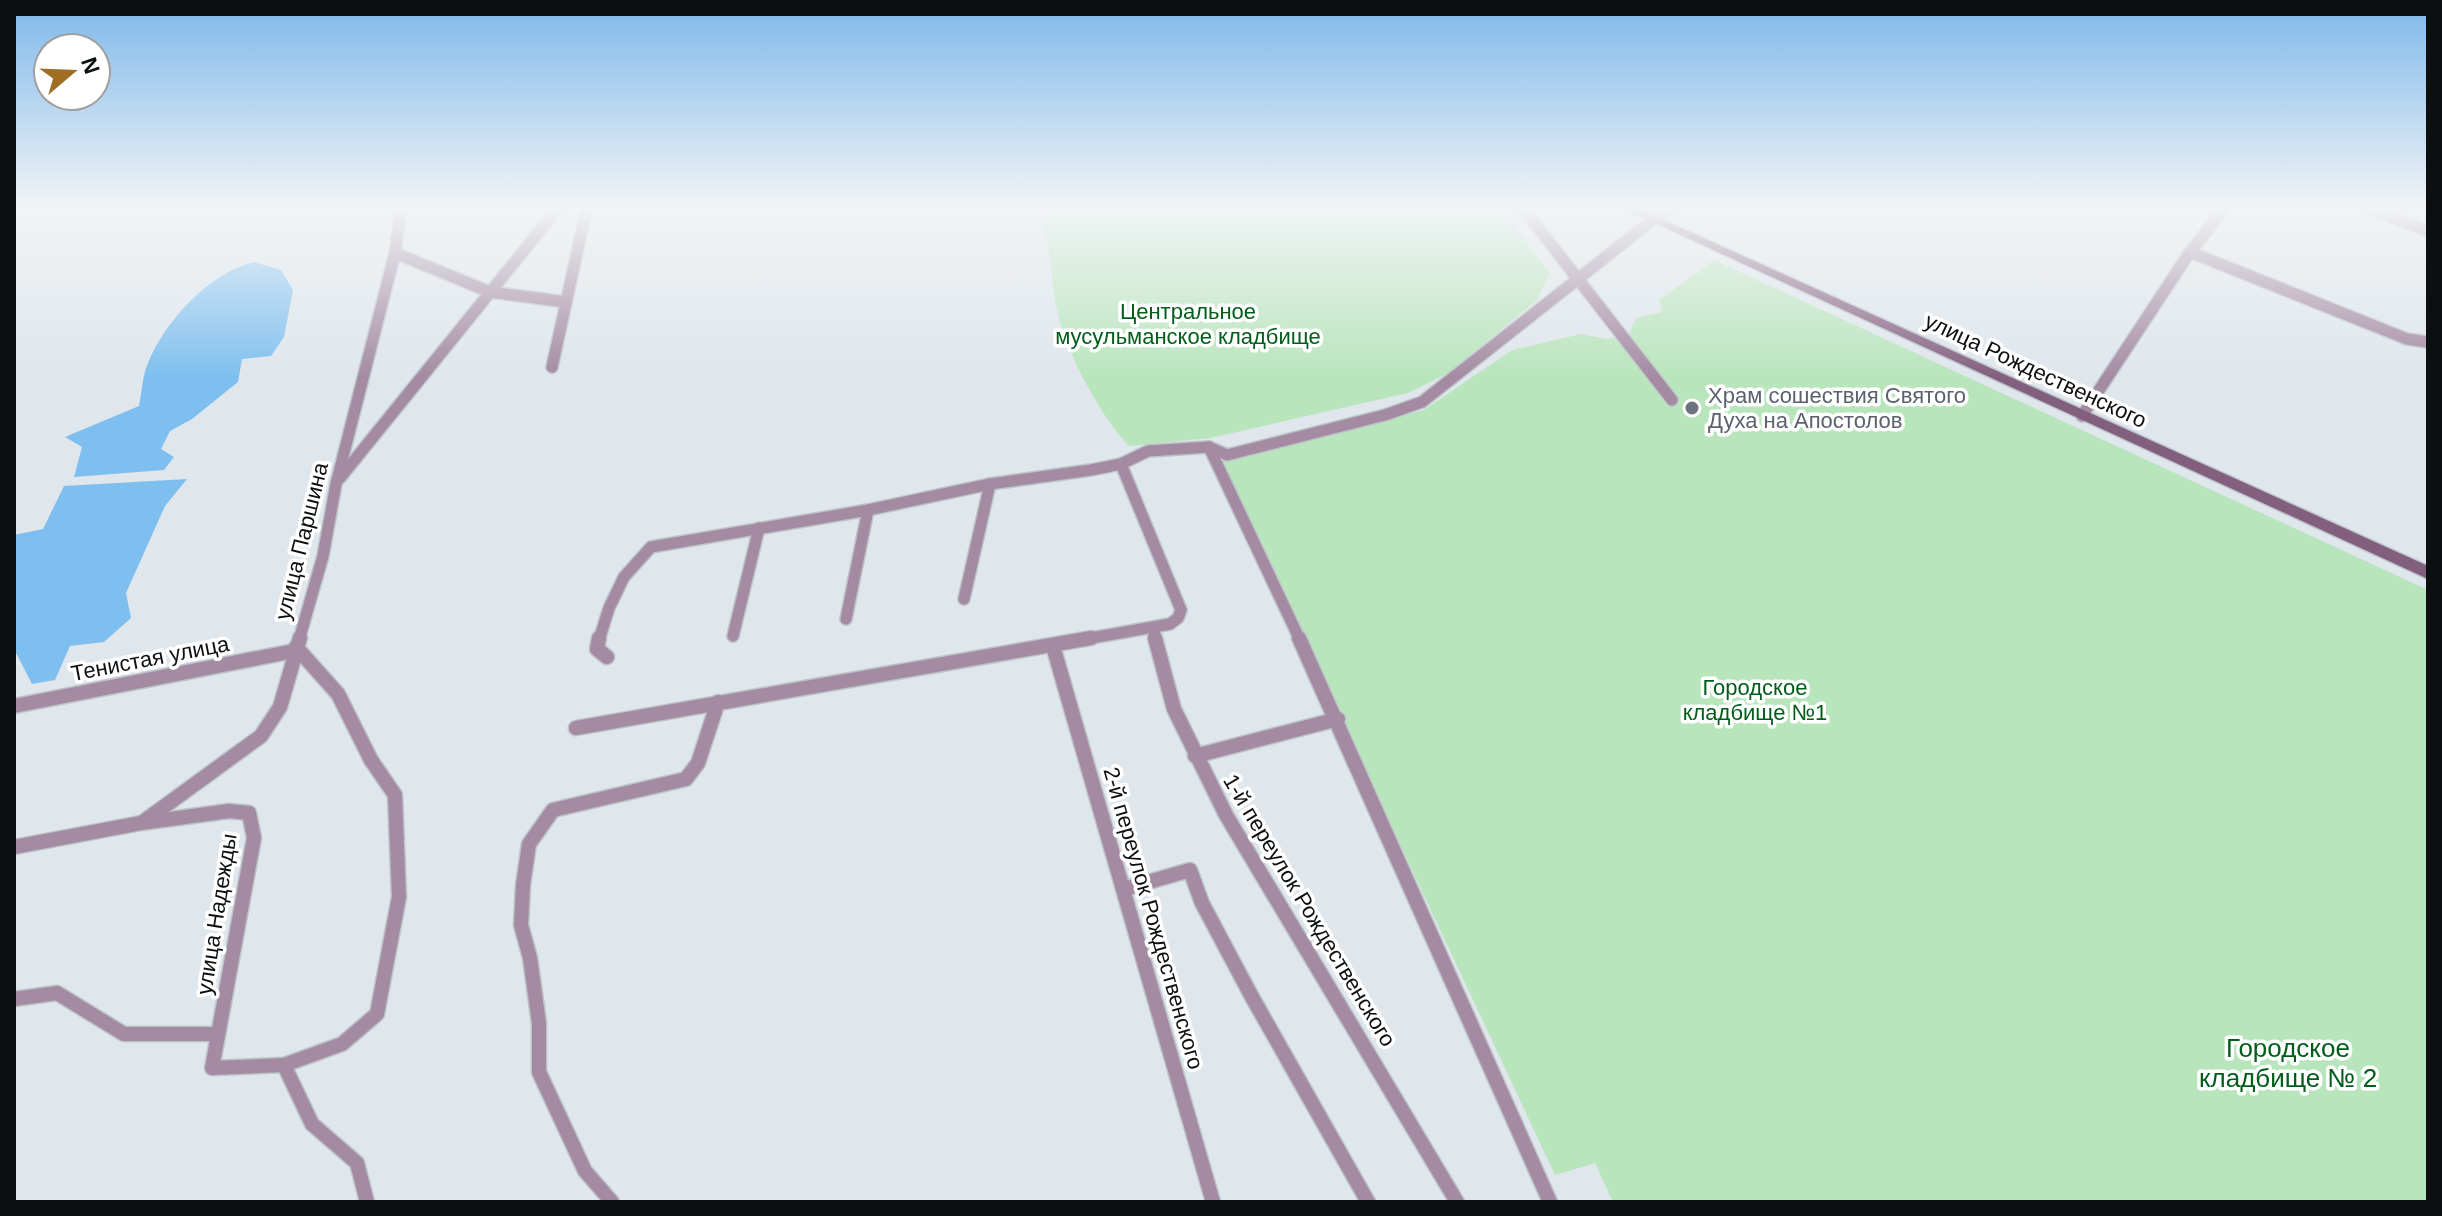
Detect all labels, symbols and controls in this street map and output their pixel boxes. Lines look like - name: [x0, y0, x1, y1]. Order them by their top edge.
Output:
- north arrow: [32, 32, 112, 112]
- text: N: [76, 54, 105, 77]
- park label: Центральное мусульманское кладбище: [1055, 299, 1321, 349]
- street label: улица Рождественского: [1921, 308, 2151, 433]
- place label: Храм сошествия Святого Духа на Апостолов: [1708, 383, 1966, 433]
- marker: Храм сошествия Святого Духа на Апостолов: [1683, 399, 1701, 417]
- street label: улица Паршина: [270, 459, 333, 622]
- street label: Тенистая улица: [69, 631, 232, 686]
- park label: Городское кладбище №1: [1683, 675, 1827, 725]
- street label: 2-й переулок Рождественского: [1098, 764, 1209, 1072]
- street label: 1-й переулок Рождественского: [1218, 770, 1401, 1051]
- street label: улица Надежды: [191, 832, 242, 996]
- park label: Городское кладбище № 2: [2199, 1033, 2377, 1093]

